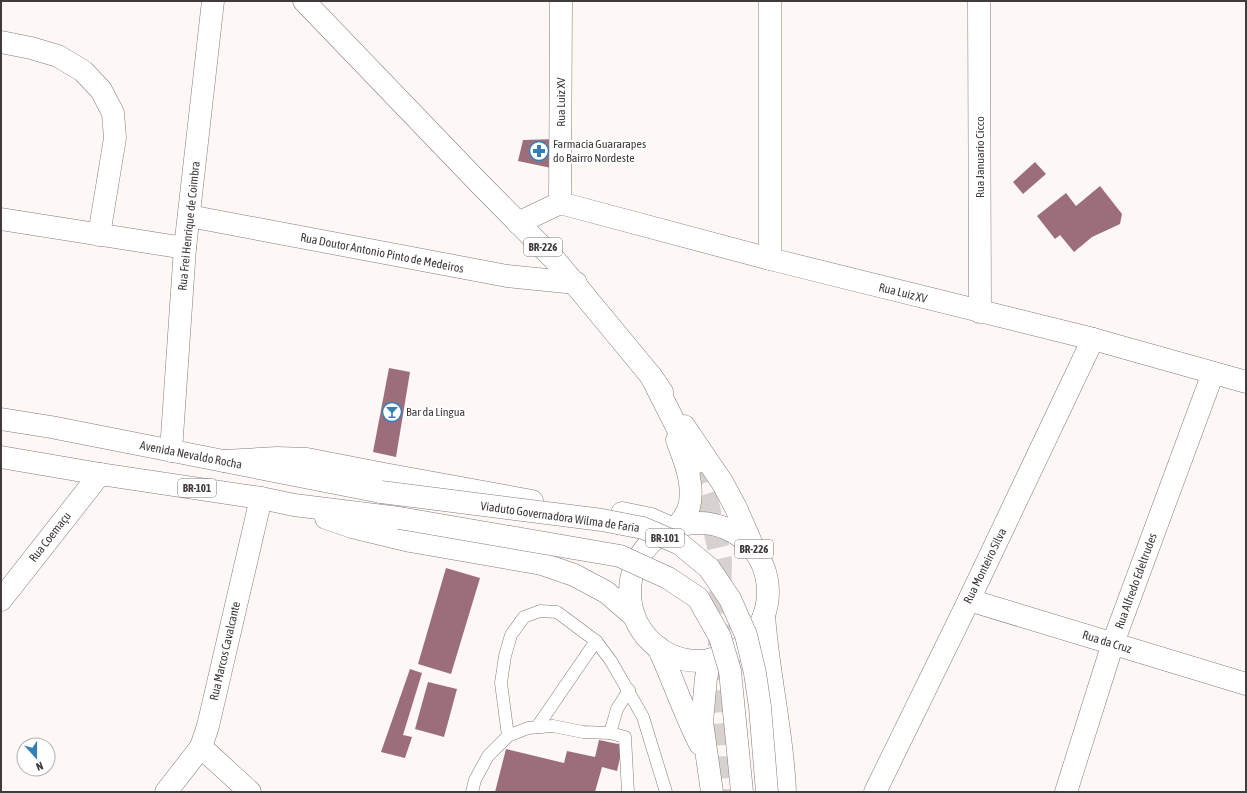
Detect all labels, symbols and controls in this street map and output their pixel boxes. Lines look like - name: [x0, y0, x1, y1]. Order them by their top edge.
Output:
- street label: Rua Luiz XV: [554, 77, 568, 127]
- street label: Rua Januario Cicco: [973, 116, 987, 198]
- place label: Farmacia Guararapes do Bairro Nordeste: [553, 137, 646, 165]
- pharmacy icon: Farmacia Guararapes do Bairro Nordeste: [528, 140, 550, 162]
- street label: Rua Frei Henrique de Coimbra: [175, 161, 203, 291]
- street label: Rua Doutor Antonio Pinto de Medeiros: [299, 230, 465, 276]
- road number: BR-226: [524, 238, 562, 256]
- street label: Rua Luiz XV: [877, 280, 929, 306]
- bar icon: Bar da Língua: [381, 401, 403, 423]
- place label: Bar da Língua: [406, 405, 465, 419]
- street label: Avenida Nevaldo Rocha: [139, 438, 243, 472]
- road number: BR-101: [178, 479, 216, 497]
- street label: Viaduto Governadora Wilma de Faria: [480, 499, 640, 535]
- street label: Rua Coemaçu: [26, 509, 74, 565]
- street label: Rua Monteiro Silva: [961, 526, 1009, 606]
- road number: BR-101: [646, 529, 684, 547]
- street label: Rua Alfredo Edeltrudes: [1112, 531, 1160, 631]
- road number: BR-226: [735, 540, 773, 558]
- street label: Rua Marcos Cavalcante: [207, 600, 243, 702]
- street label: Rua da Cruz: [1081, 628, 1134, 656]
- north arrow: [16, 737, 56, 777]
- text: N: [34, 760, 45, 773]

